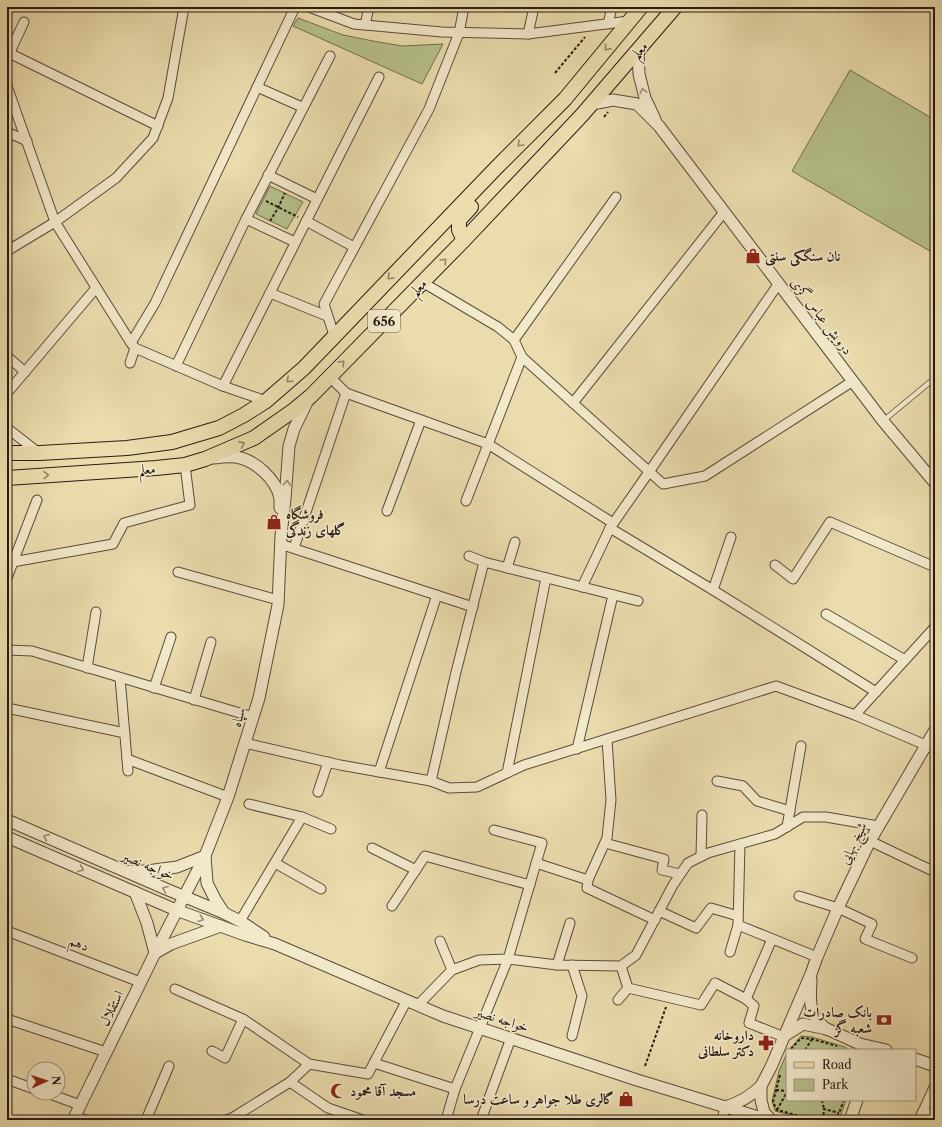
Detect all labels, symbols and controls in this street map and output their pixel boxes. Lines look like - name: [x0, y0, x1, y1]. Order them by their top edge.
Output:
- street label: معلم: [627, 38, 656, 66]
- one-way arrow: [605, 43, 612, 50]
- one-way arrow: [640, 88, 648, 94]
- one-way arrow: [517, 139, 525, 147]
- shop icon: نان سنگکی سنتی: [744, 247, 762, 265]
- place label: نان سنگکی سنتی: [765, 247, 841, 267]
- one-way arrow: [439, 258, 447, 266]
- one-way arrow: [387, 272, 395, 280]
- street label: درویش عباس گزی: [786, 274, 857, 359]
- street label: معلم: [406, 275, 435, 304]
- road number: 656: [368, 310, 400, 332]
- one-way arrow: [337, 360, 345, 368]
- one-way arrow: [287, 376, 294, 383]
- one-way arrow: [238, 440, 245, 448]
- street label: معلم: [138, 459, 157, 485]
- one-way arrow: [43, 471, 49, 480]
- one-way arrow: [282, 480, 291, 486]
- place label: فروشگاه گلهای زندگی: [285, 505, 345, 539]
- shop icon: فروشگاه گلهای زندگی: [265, 513, 283, 531]
- street label: سپاه: [227, 705, 250, 729]
- street label: شیخ بهایی: [835, 819, 875, 869]
- one-way arrow: [43, 834, 51, 842]
- street label: خواجه نصیر: [117, 845, 177, 884]
- one-way arrow: [77, 864, 85, 872]
- one-way arrow: [162, 885, 169, 893]
- one-way arrow: [198, 915, 205, 923]
- street label: دهم: [65, 931, 92, 960]
- street label: استقلال: [95, 987, 127, 1029]
- street label: خواجه نصیر: [471, 1001, 531, 1036]
- place label: بانک صادرات شعبه گز: [803, 1003, 872, 1038]
- bank icon: بانک صادرات شعبه گز: [875, 1011, 893, 1029]
- place label: داروخانه دکتر سلطانی: [697, 1026, 754, 1060]
- pharmacy icon: داروخانه دکتر سلطانی: [757, 1034, 775, 1052]
- legend: [786, 1049, 916, 1101]
- text: Road: [822, 1057, 852, 1072]
- north arrow: [26, 1061, 66, 1101]
- text: N: [49, 1075, 63, 1086]
- text: Park: [822, 1077, 849, 1092]
- mosque icon: مسجد آقا محمود: [329, 1082, 347, 1100]
- place label: مسجد آقا محمود: [350, 1082, 416, 1100]
- place label: گالری طلا جواهر و ساعت درسا: [463, 1090, 614, 1109]
- shop icon: گالری طلا جواهر و ساعت درسا: [617, 1090, 635, 1108]

